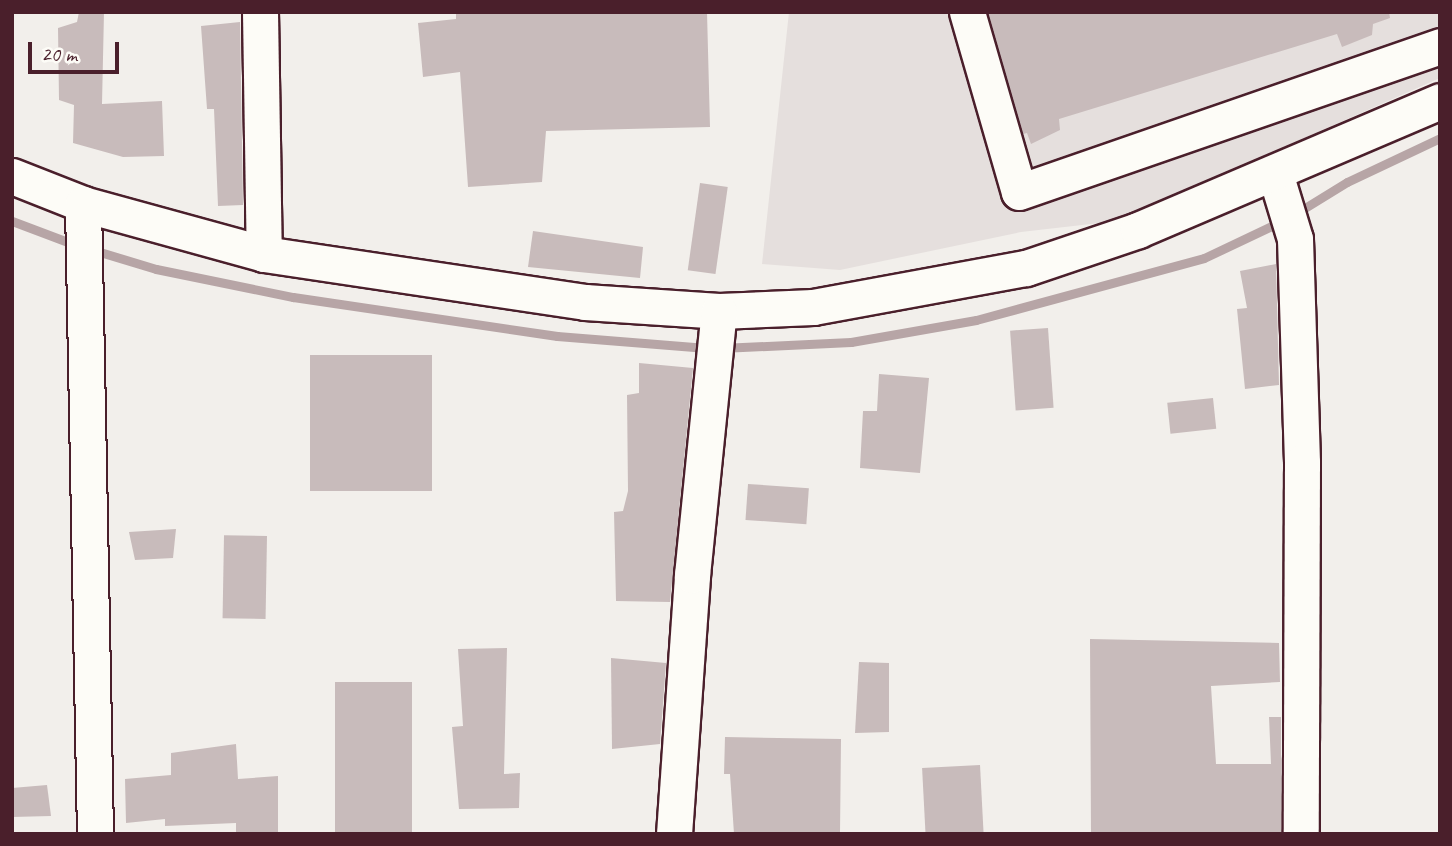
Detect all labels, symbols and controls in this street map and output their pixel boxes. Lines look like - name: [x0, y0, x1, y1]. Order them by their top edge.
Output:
- scale bar: [32, 28, 122, 72]
- text: 20 m: [41, 41, 77, 67]

